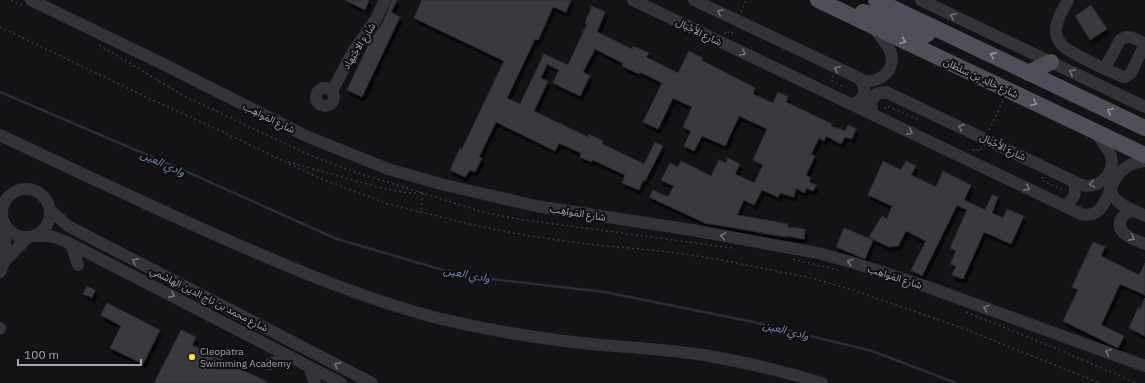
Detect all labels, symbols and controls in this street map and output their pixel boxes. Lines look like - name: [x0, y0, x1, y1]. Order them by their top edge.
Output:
- one-way arrow: [717, 9, 725, 17]
- one-way arrow: [950, 13, 957, 21]
- street label: شارع الأَجْيَال: [673, 14, 725, 50]
- street label: شارع الاجْتِهاد: [340, 20, 379, 72]
- one-way arrow: [899, 36, 907, 44]
- one-way arrow: [739, 48, 747, 56]
- one-way arrow: [989, 52, 997, 60]
- street label: شارع خالِد بن سلطان: [941, 55, 1021, 102]
- one-way arrow: [834, 66, 842, 74]
- one-way arrow: [1068, 69, 1076, 77]
- one-way arrow: [1029, 98, 1037, 105]
- street label: شارع المَواهِب: [240, 100, 297, 137]
- one-way arrow: [1106, 108, 1114, 116]
- one-way arrow: [958, 124, 966, 132]
- one-way arrow: [906, 127, 913, 135]
- street label: شارع الأَجْيَال: [977, 129, 1029, 165]
- water label: وادي العين: [138, 147, 187, 181]
- one-way arrow: [1089, 180, 1095, 188]
- one-way arrow: [1023, 183, 1031, 191]
- street label: شارع المَواهِب: [549, 202, 607, 225]
- one-way arrow: [720, 232, 726, 240]
- one-way arrow: [1128, 233, 1135, 241]
- one-way arrow: [131, 258, 139, 265]
- one-way arrow: [847, 258, 854, 267]
- street label: شارع المَواهِب: [866, 262, 924, 293]
- water label: وادي العين: [442, 263, 492, 288]
- street label: شارع محمد بن تاج الدين الهاشمي: [147, 264, 270, 336]
- one-way arrow: [168, 290, 175, 298]
- one-way arrow: [983, 305, 990, 313]
- water label: وادي العين: [761, 318, 811, 345]
- scale bar: [18, 341, 141, 367]
- place label: Cleopatra Swimming Academy: [200, 345, 291, 370]
- text: 100 m: [24, 347, 59, 362]
- one-way arrow: [1105, 349, 1112, 357]
- marker: Cleopatra Swimming Academy: [187, 352, 197, 362]
- one-way arrow: [334, 362, 342, 370]

